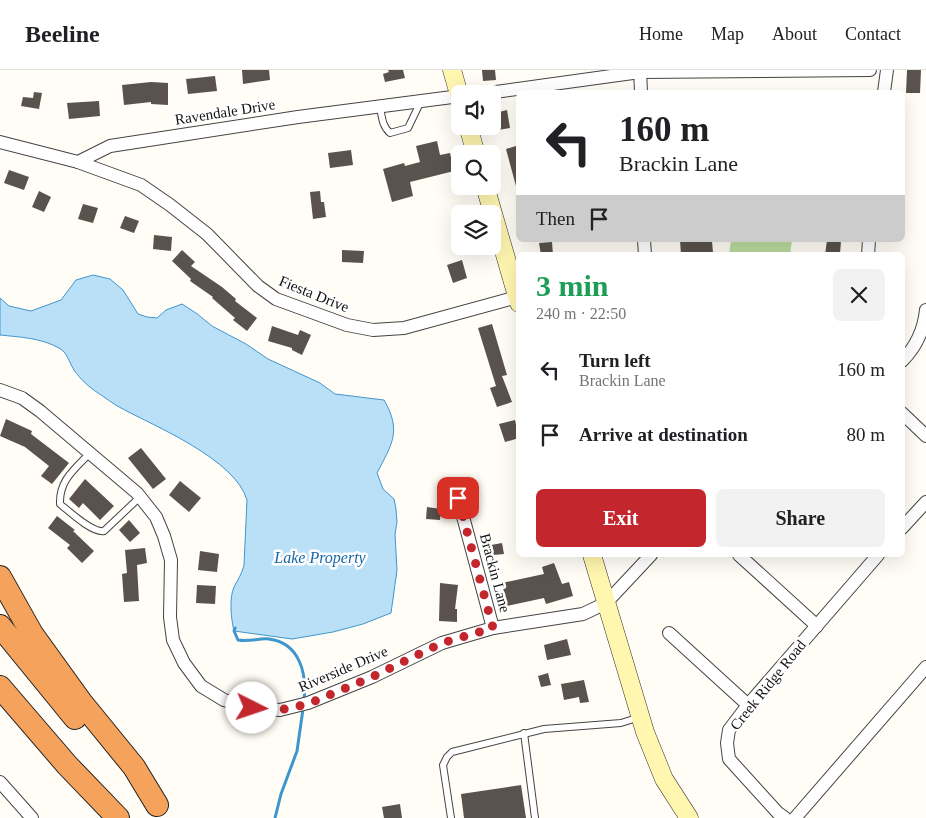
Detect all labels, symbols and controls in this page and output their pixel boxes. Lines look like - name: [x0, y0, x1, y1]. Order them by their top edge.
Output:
- text: Beeline: [25, 21, 100, 47]
- text: Home: [639, 24, 683, 44]
- text: Map: [711, 24, 744, 44]
- text: About: [772, 24, 817, 44]
- text: Contact: [845, 24, 901, 44]
- map controls: [451, 85, 501, 255]
- button: sound: [451, 85, 501, 135]
- street label: Ravendale Drive: [174, 96, 277, 128]
- icon: left: [536, 110, 601, 175]
- text: 160 m: [619, 110, 709, 149]
- button: search: [451, 145, 501, 195]
- text: Brackin Lane: [619, 151, 738, 176]
- button: layers: [451, 205, 501, 255]
- icon: arrive: [585, 205, 613, 233]
- text: Then: [536, 208, 575, 229]
- text: 3 min: [536, 269, 609, 302]
- button: close: [833, 269, 885, 321]
- street label: Fiesta Drive: [277, 273, 351, 315]
- text: 240 m · 22:50: [536, 305, 626, 322]
- text: Turn left: [579, 350, 651, 371]
- icon: left: [536, 356, 564, 384]
- text: 160 m: [837, 359, 885, 380]
- text: Brackin Lane: [579, 372, 666, 389]
- icon: arrive: [536, 421, 564, 449]
- text: Arrive at destination: [579, 424, 748, 445]
- text: 80 m: [846, 424, 885, 445]
- pin: [437, 477, 479, 519]
- icon: arrive: [444, 484, 472, 512]
- button: Exit: [536, 489, 706, 547]
- button: Share: [716, 489, 885, 547]
- street label: Brackin Lane: [477, 532, 513, 615]
- water label: Lake Property: [273, 549, 367, 567]
- street label: Creek Ridge Road: [727, 637, 809, 733]
- street label: Riverside Drive: [296, 643, 390, 695]
- position arrow: [225, 681, 277, 733]

